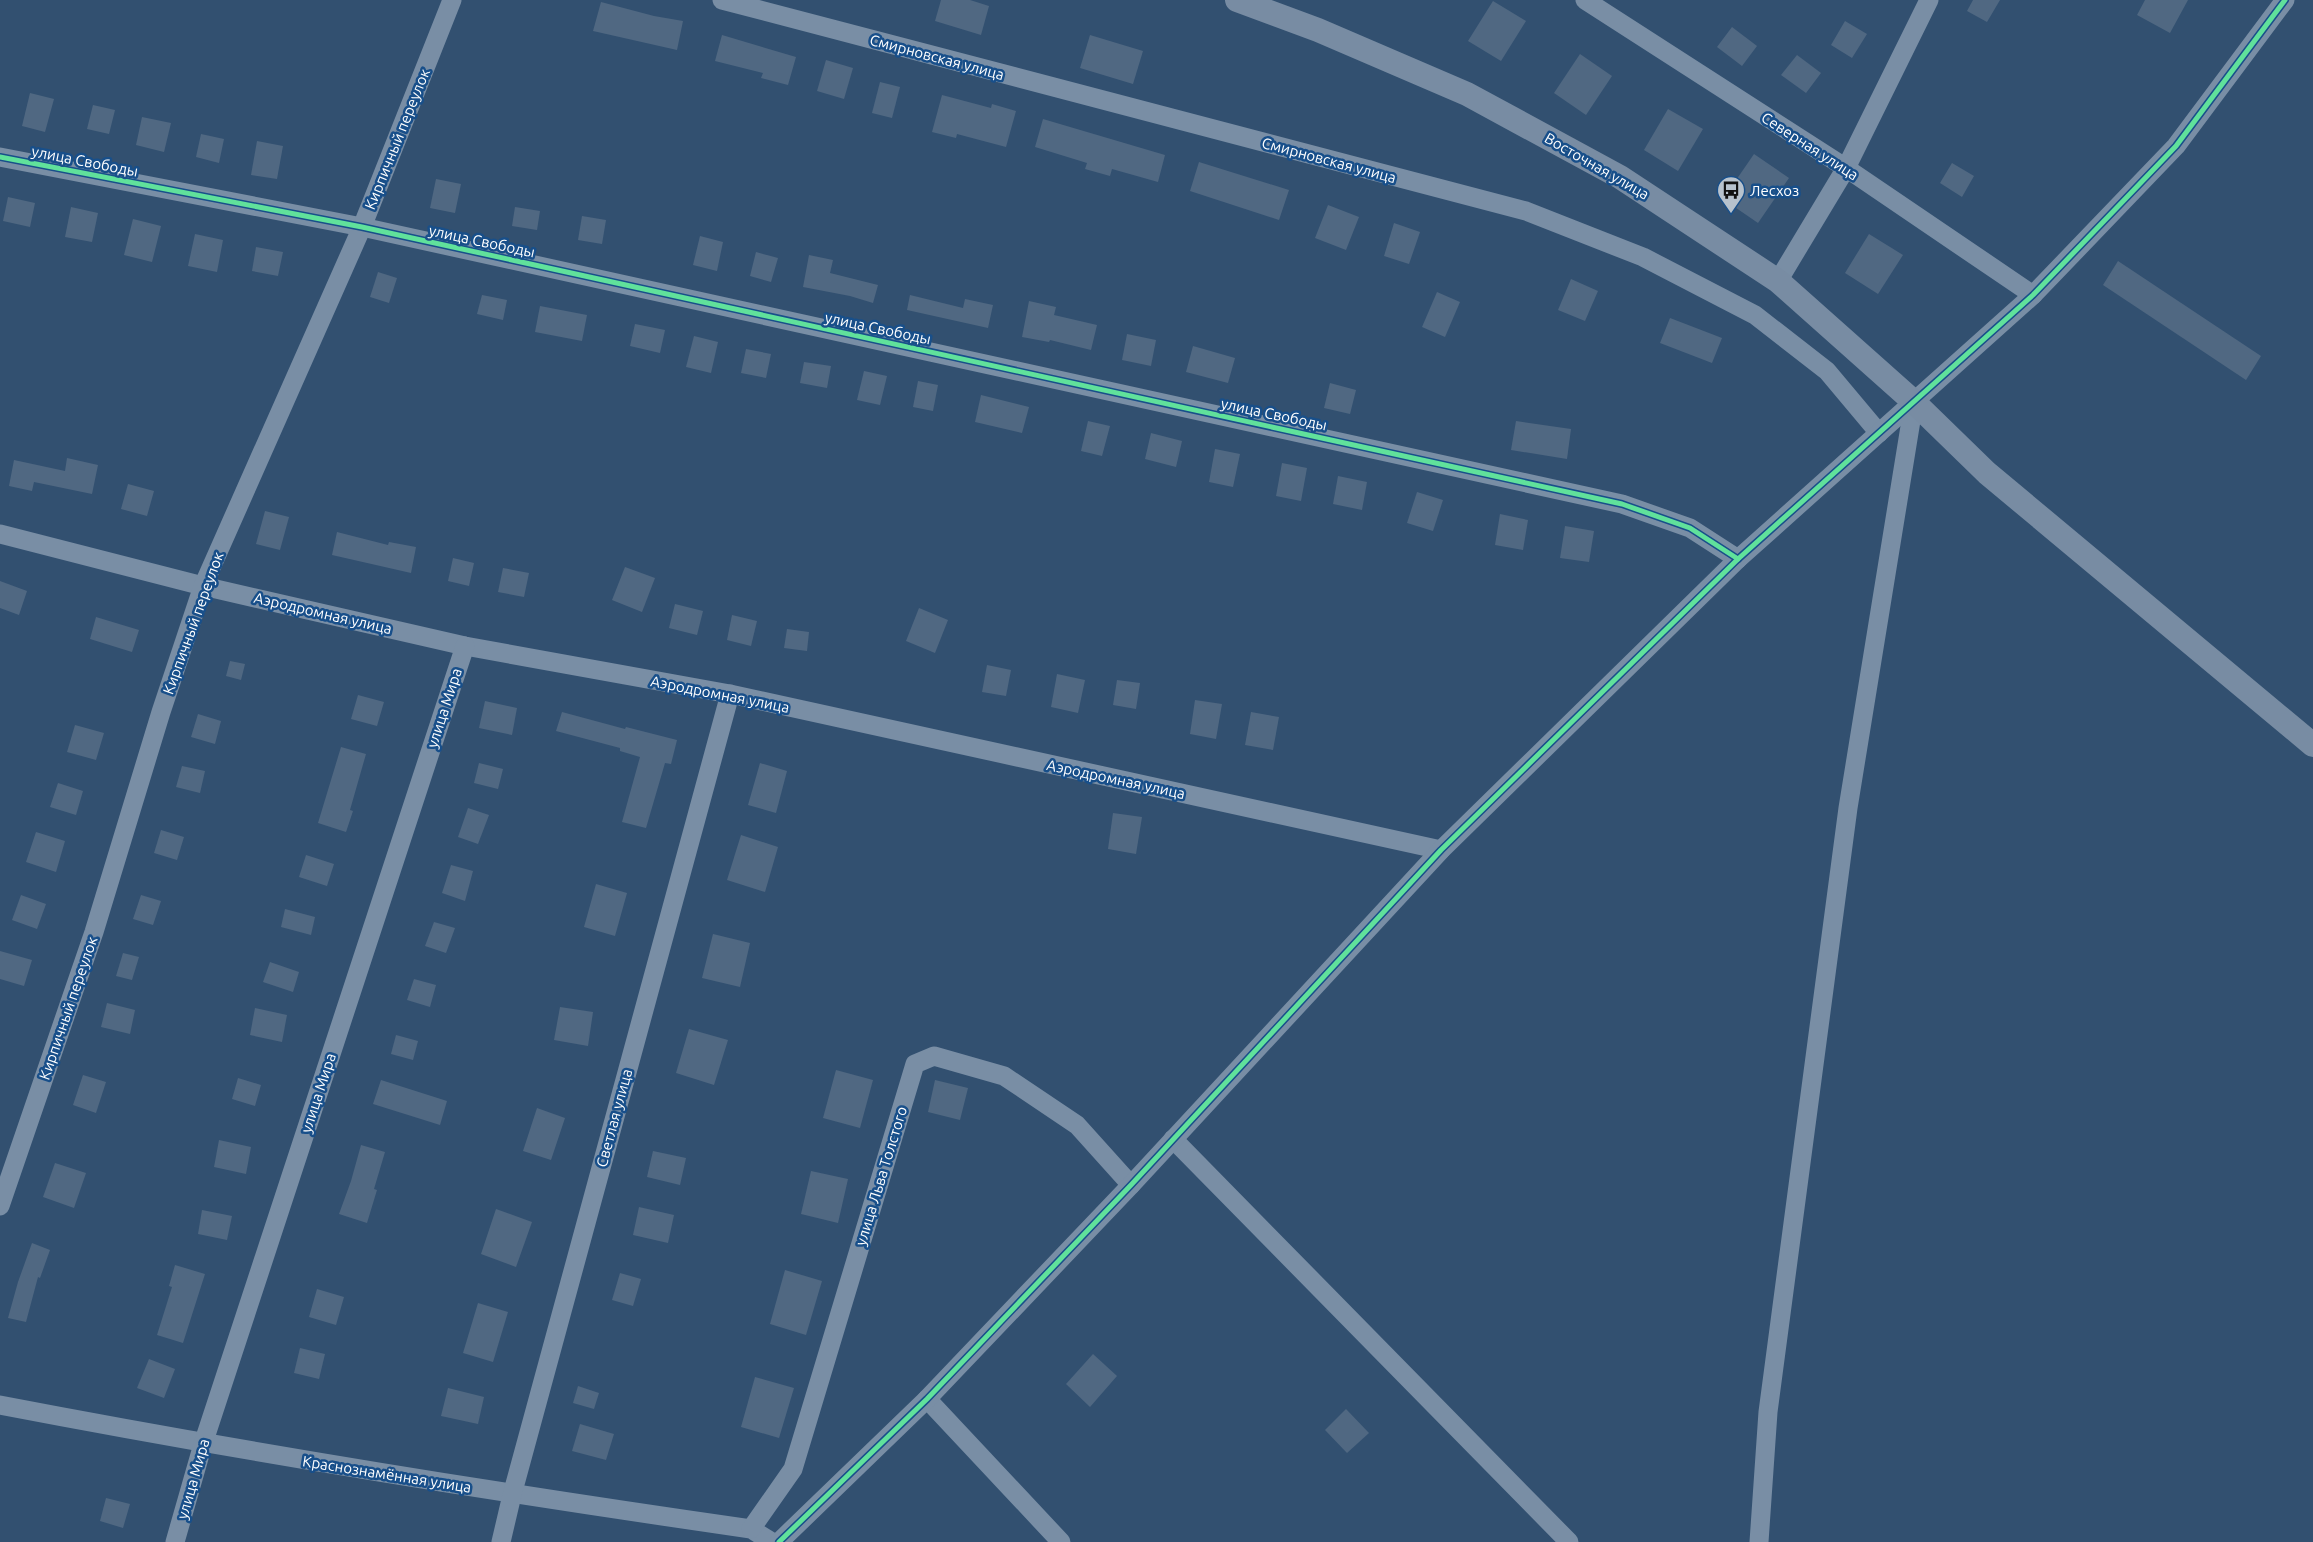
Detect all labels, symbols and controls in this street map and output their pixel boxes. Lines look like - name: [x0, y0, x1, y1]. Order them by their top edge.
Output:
- street label: Смирновская улица: [868, 31, 1006, 83]
- street label: Кирпичный переулок: [361, 66, 433, 212]
- street label: Северная улица: [1758, 108, 1862, 184]
- street label: Восточная улица: [1542, 129, 1652, 203]
- street label: Смирновская улица: [1260, 134, 1398, 186]
- street label: улица Свободы: [30, 142, 140, 180]
- bus stop icon: Лесхоз: [1716, 175, 1746, 214]
- place label: Лесхоз: [1750, 182, 1799, 199]
- street label: улица Свободы: [427, 221, 537, 261]
- street label: улица Свободы: [823, 308, 933, 348]
- street label: улица Свободы: [1219, 394, 1329, 434]
- street label: Кирпичный переулок: [159, 549, 227, 697]
- street label: Аэродромная улица: [252, 589, 394, 637]
- street label: улица Мира: [423, 666, 465, 750]
- street label: Аэродромная улица: [649, 672, 791, 716]
- street label: Аэродромная улица: [1045, 756, 1187, 802]
- street label: Кирпичный переулок: [35, 934, 101, 1082]
- street label: улица Мира: [297, 1051, 339, 1135]
- street label: Светлая улица: [593, 1067, 635, 1169]
- street label: улица Льва Толстого: [852, 1104, 910, 1248]
- street label: улица Мира: [173, 1437, 213, 1521]
- street label: Краснознамённая улица: [301, 1452, 473, 1496]

